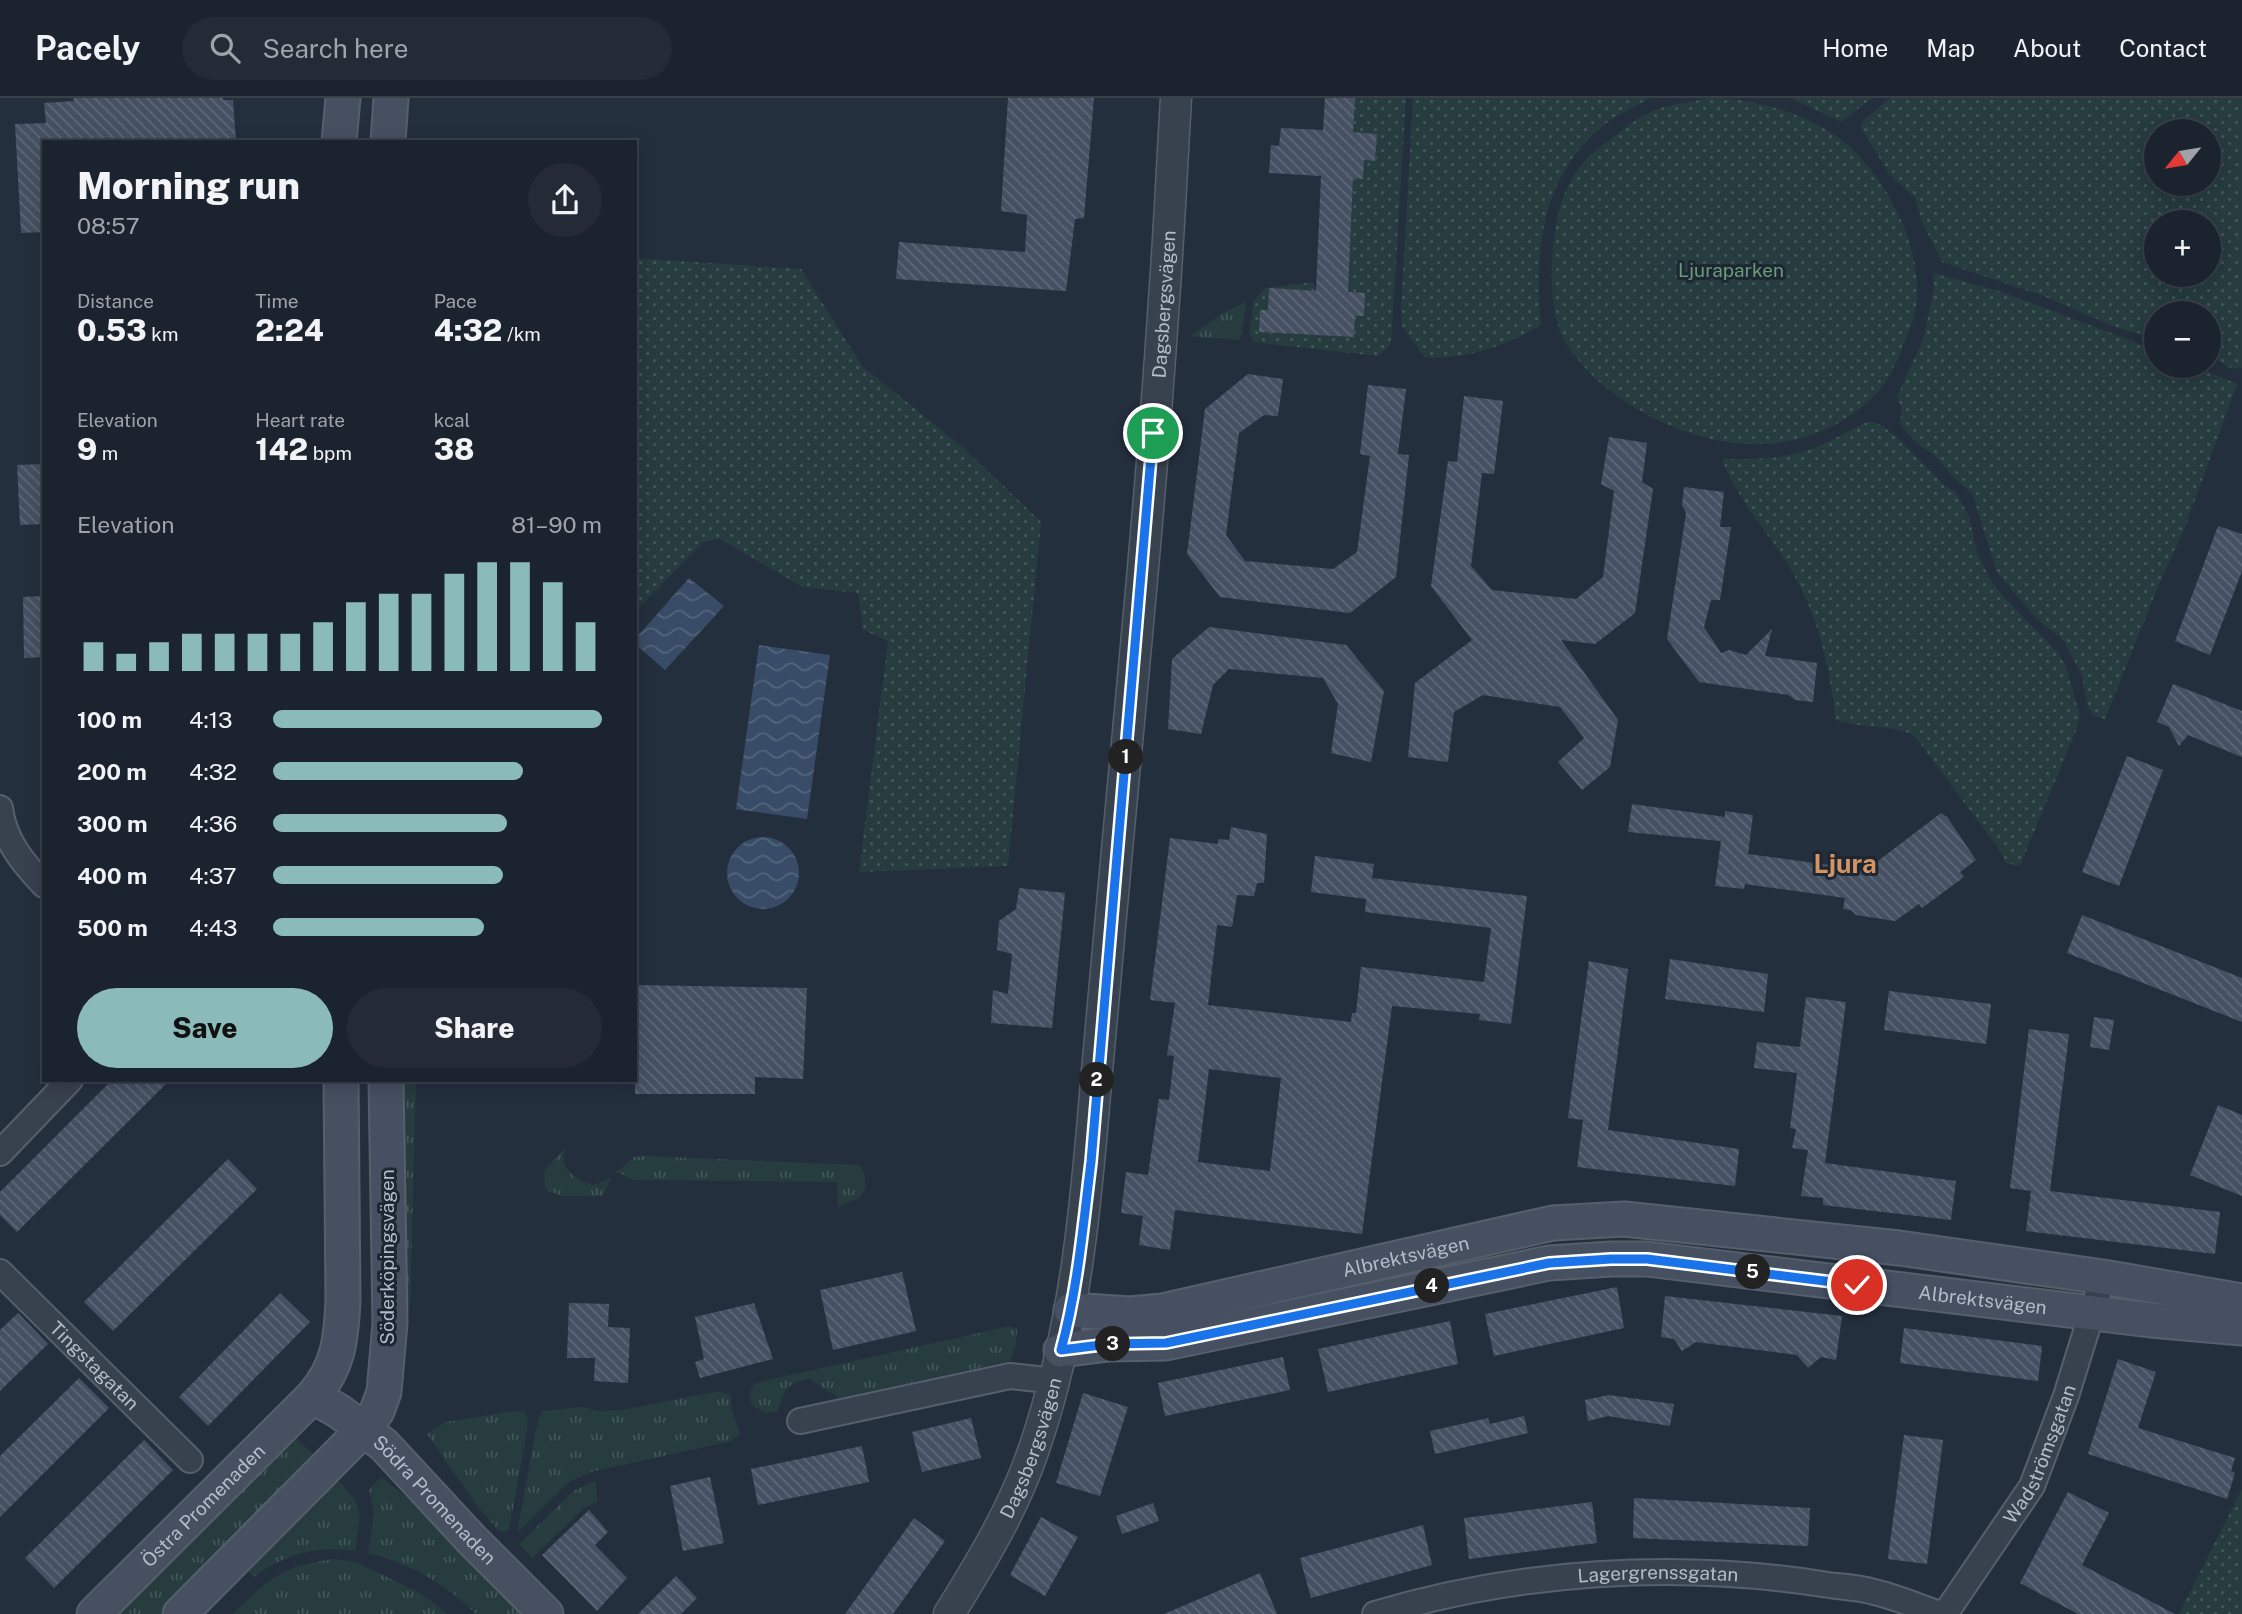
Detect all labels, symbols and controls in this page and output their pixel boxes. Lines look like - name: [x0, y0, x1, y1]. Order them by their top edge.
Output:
- search box: [182, 17, 672, 80]
- text: Pacely: [35, 29, 140, 67]
- icon: search: [206, 29, 244, 67]
- text: Search here: [262, 33, 408, 64]
- text: Home: [1822, 34, 1888, 62]
- text: Map: [1926, 34, 1975, 62]
- text: About: [2013, 34, 2081, 62]
- text: Contact: [2119, 34, 2207, 62]
- north arrow: [2144, 119, 2221, 196]
- map controls: [2144, 119, 2221, 378]
- text: Morning run: [77, 163, 300, 208]
- button: share: [528, 163, 602, 237]
- button: +: [2144, 210, 2221, 287]
- text: 08:57: [77, 212, 140, 239]
- street label: Dagsbergsvägen: [1148, 230, 1180, 379]
- park label: Ljuraparken: [1678, 259, 1784, 281]
- text: Distance: [77, 290, 154, 312]
- text: Time: [255, 290, 299, 312]
- text: Pace: [434, 290, 477, 312]
- button: −: [2144, 301, 2221, 378]
- text: 0.53: [77, 312, 147, 348]
- text: 2:24: [255, 312, 324, 348]
- text: 4:32: [434, 312, 502, 348]
- text: km: [147, 323, 178, 345]
- text: /km: [502, 323, 541, 345]
- pin: [1123, 403, 1183, 463]
- text: Elevation: [77, 409, 158, 431]
- text: Heart rate: [255, 409, 345, 431]
- text: kcal: [434, 409, 470, 431]
- icon: arrive: [1134, 414, 1172, 452]
- text: 9: [77, 431, 97, 467]
- text: 142: [255, 431, 308, 467]
- text: 38: [434, 431, 474, 467]
- text: m: [97, 442, 118, 464]
- text: bpm: [308, 442, 352, 464]
- text: Elevation: [77, 511, 175, 538]
- text: 81–90 m: [511, 511, 602, 538]
- text: 100 m: [77, 706, 142, 733]
- text: 4:13: [189, 706, 233, 733]
- pin: 1: [1108, 740, 1144, 774]
- text: 1: [1121, 745, 1130, 767]
- text: 200 m: [77, 758, 147, 785]
- text: 4:32: [189, 758, 237, 785]
- text: 300 m: [77, 810, 148, 837]
- text: 4:36: [189, 810, 237, 837]
- district label: Ljura: [1813, 848, 1877, 879]
- text: 400 m: [77, 862, 147, 889]
- text: 4:37: [189, 862, 237, 889]
- text: 500 m: [77, 914, 148, 941]
- text: 4:43: [189, 914, 237, 941]
- button: Save: [77, 988, 333, 1068]
- button: Share: [347, 988, 602, 1068]
- pin: 2: [1080, 1062, 1114, 1098]
- text: 2: [1090, 1068, 1103, 1090]
- street label: Söderköpingsvägen: [376, 1169, 398, 1345]
- street label: Albrektsvägen: [1340, 1231, 1471, 1281]
- pin: 5: [1736, 1254, 1770, 1290]
- pin: [1827, 1255, 1887, 1315]
- text: 5: [1746, 1260, 1759, 1282]
- icon: check: [1838, 1266, 1876, 1304]
- pin: 4: [1414, 1268, 1450, 1304]
- text: 4: [1425, 1274, 1438, 1296]
- street label: Albrektsvägen: [1917, 1281, 2048, 1318]
- street label: Tingstagatan: [45, 1317, 144, 1414]
- pin: 3: [1096, 1326, 1130, 1362]
- text: 3: [1106, 1332, 1119, 1354]
- street label: Dagsbergsvägen: [995, 1375, 1066, 1522]
- street label: Wadströmsgatan: [1999, 1382, 2080, 1528]
- street label: Södra Promenaden: [369, 1430, 501, 1569]
- street label: Östra Promenaden: [137, 1439, 269, 1571]
- street label: Lagergrenssgatan: [1577, 1561, 1739, 1587]

